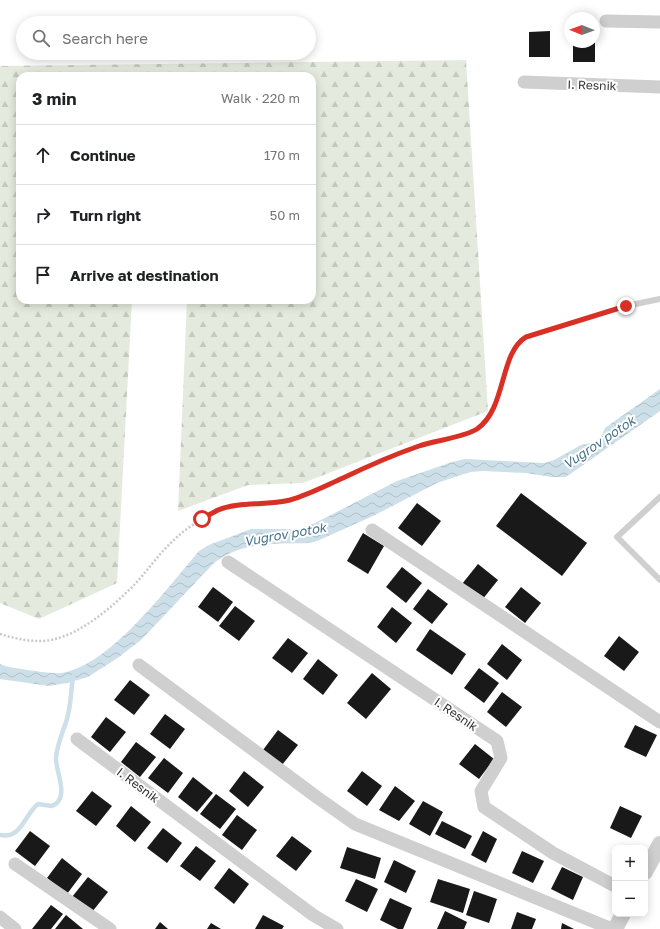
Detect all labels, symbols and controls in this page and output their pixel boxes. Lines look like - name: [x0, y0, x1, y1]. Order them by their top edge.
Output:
- north arrow: [564, 12, 600, 48]
- search box: [16, 16, 316, 60]
- icon: search: [30, 27, 52, 49]
- text: Search here: [62, 29, 148, 47]
- street label: I. Resnik: [567, 77, 617, 93]
- text: 3 min: [32, 88, 76, 109]
- text: Walk · 220 m: [221, 90, 300, 106]
- icon: ahead: [32, 144, 54, 166]
- text: Continue: [70, 146, 136, 164]
- text: 170 m: [264, 147, 300, 163]
- icon: right: [32, 204, 54, 226]
- text: Turn right: [70, 206, 141, 224]
- text: 50 m: [270, 207, 300, 223]
- icon: arrive: [32, 264, 54, 286]
- text: Arrive at destination: [70, 266, 219, 284]
- route end: [617, 297, 635, 315]
- water label: Vugrov potok: [560, 411, 639, 472]
- route start: [193, 510, 211, 528]
- water label: Vugrov potok: [243, 519, 329, 549]
- street label: I. Resnik: [431, 694, 481, 734]
- street label: I. Resnik: [114, 764, 162, 806]
- map controls: [612, 845, 648, 917]
- button: +: [612, 845, 648, 881]
- button: −: [612, 881, 648, 917]

